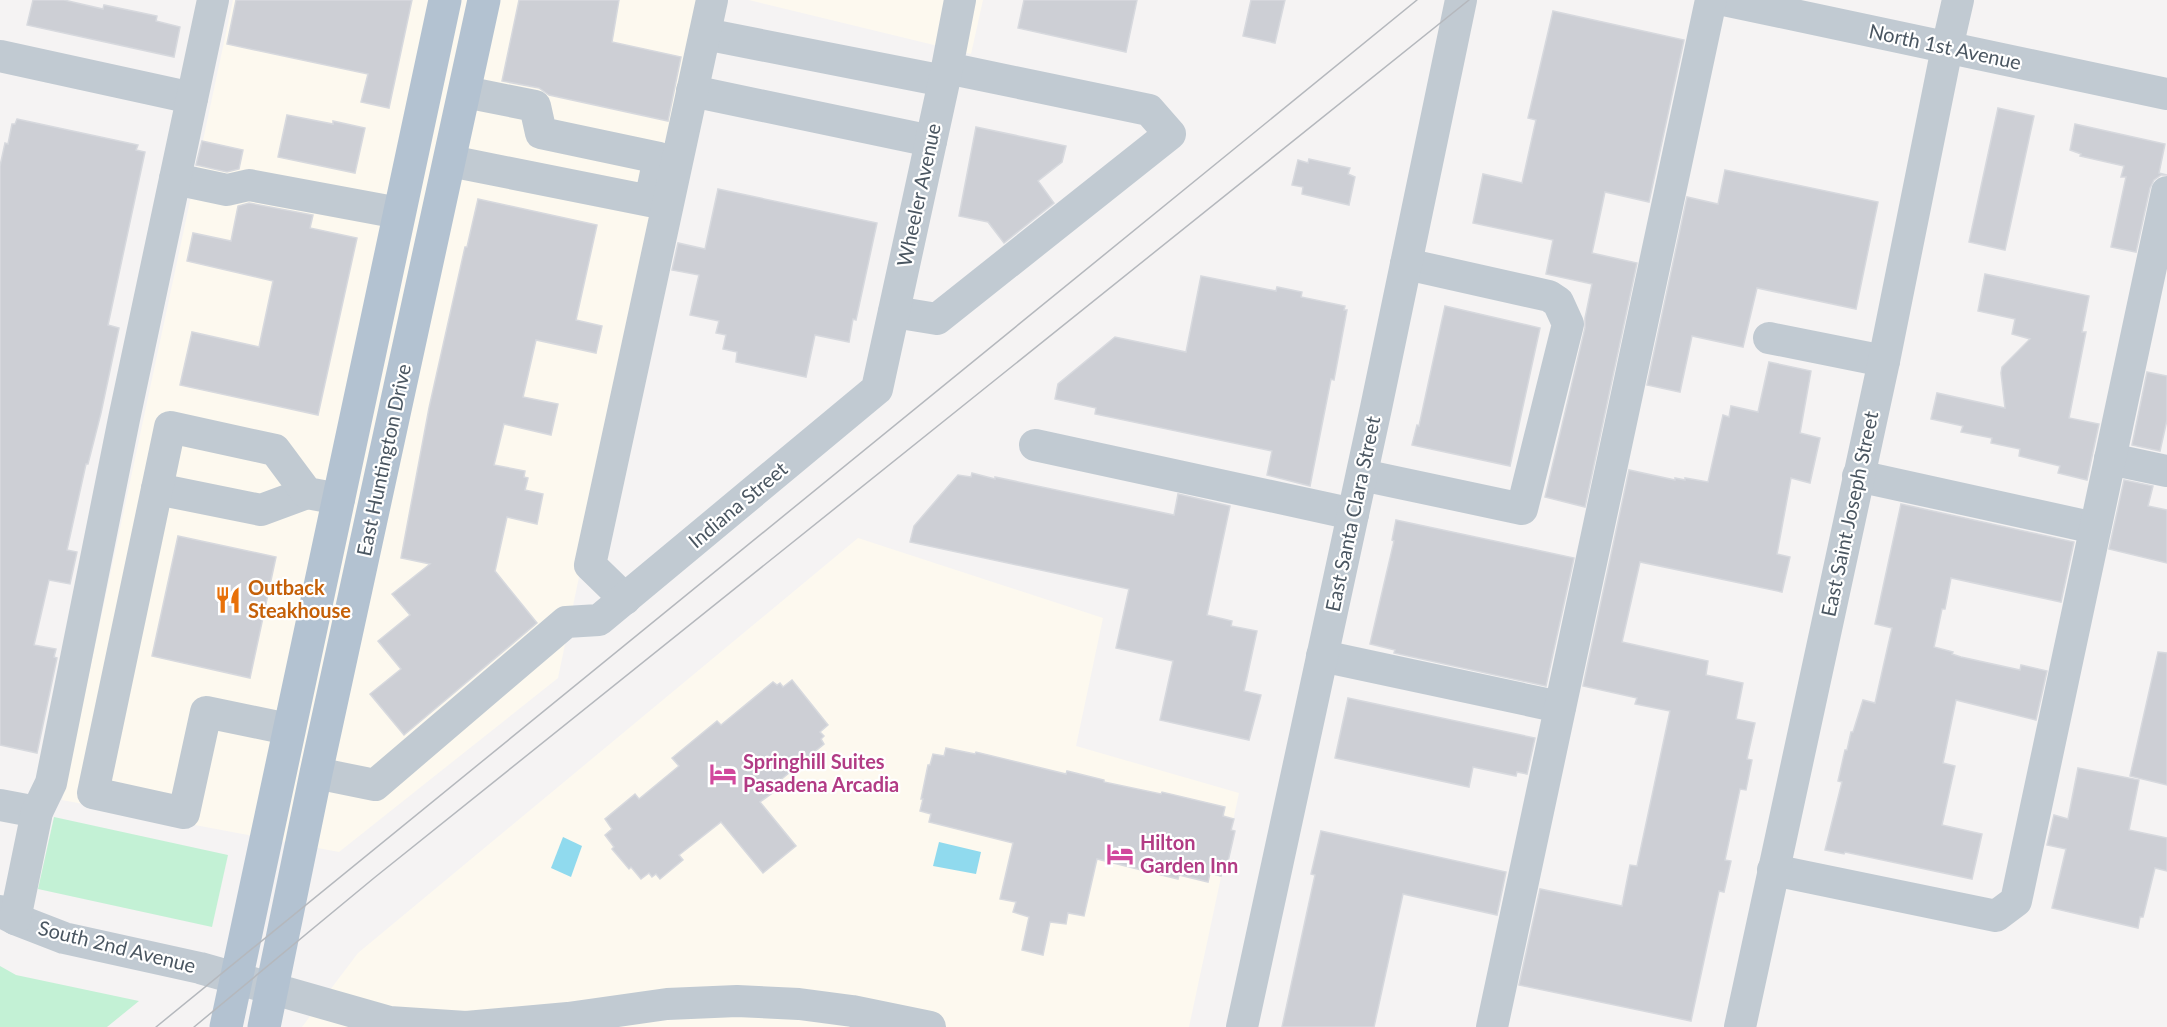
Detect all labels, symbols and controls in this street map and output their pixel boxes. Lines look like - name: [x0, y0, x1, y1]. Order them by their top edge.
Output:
- street label: North 1st Avenue: [1867, 18, 2024, 74]
- street label: Wheeler Avenue: [891, 121, 945, 269]
- street label: East Huntington Drive: [351, 361, 415, 558]
- street label: East Saint Joseph Street: [1816, 409, 1883, 619]
- street label: East Santa Clara Street: [1320, 414, 1384, 614]
- street label: Indiana Street: [683, 456, 792, 552]
- place label: Outback Steakhouse: [248, 575, 351, 622]
- restaurant icon: Outback Steakhouse: [213, 585, 243, 615]
- place label: Springhill Suites Pasadena Arcadia: [743, 749, 899, 796]
- hotel icon: Springhill Suites Pasadena Arcadia: [708, 759, 738, 789]
- place label: Hilton Garden Inn: [1140, 830, 1238, 877]
- hotel icon: Hilton Garden Inn: [1105, 839, 1135, 869]
- street label: South 2nd Avenue: [36, 915, 198, 977]

